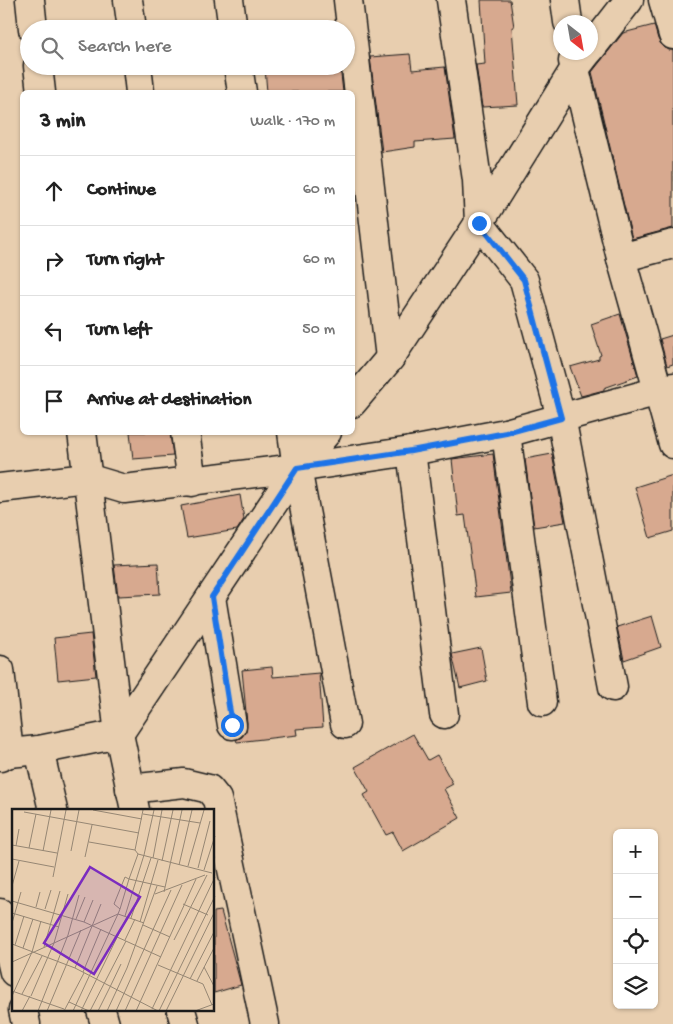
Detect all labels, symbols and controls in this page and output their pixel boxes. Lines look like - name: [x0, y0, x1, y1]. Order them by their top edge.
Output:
- north arrow: [553, 15, 598, 60]
- search box: [20, 20, 355, 75]
- icon: search: [38, 34, 66, 62]
- text: Search here: [78, 36, 172, 59]
- text: 3 min: [40, 110, 85, 135]
- text: Walk · 170 m: [250, 113, 335, 132]
- icon: ahead: [40, 177, 68, 205]
- text: Continue: [87, 179, 156, 202]
- text: 60 m: [303, 181, 335, 200]
- route end: [468, 212, 491, 235]
- icon: right: [40, 247, 68, 275]
- text: Turn right: [87, 249, 163, 272]
- text: 60 m: [303, 251, 335, 270]
- icon: left: [40, 317, 68, 345]
- text: Turn left: [87, 319, 151, 342]
- text: 50 m: [302, 321, 335, 340]
- icon: arrive: [40, 387, 68, 415]
- text: Arrive at destination: [87, 389, 251, 412]
- route start: [221, 714, 244, 737]
- inset map: [12, 809, 215, 1012]
- map controls: [613, 829, 658, 1009]
- button: +: [613, 829, 658, 874]
- button: −: [613, 874, 658, 919]
- button: locate: [613, 919, 658, 964]
- button: layers: [613, 964, 658, 1009]

